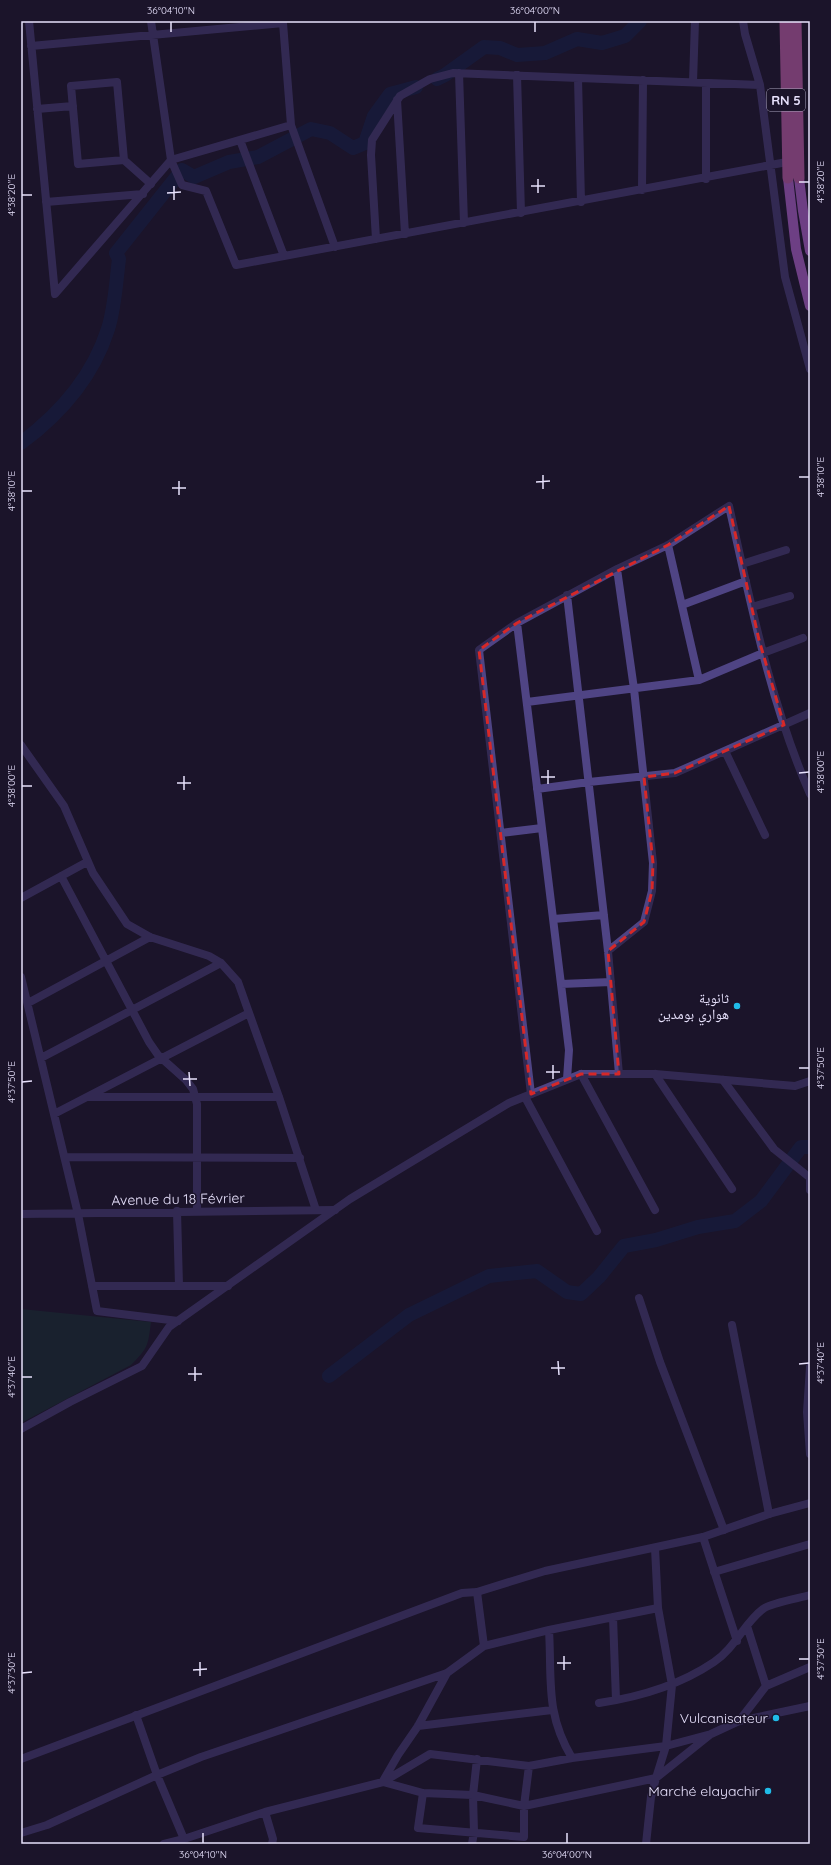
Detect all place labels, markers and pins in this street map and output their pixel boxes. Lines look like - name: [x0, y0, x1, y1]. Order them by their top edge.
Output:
- place label: ثانوية هواري بومدين: [658, 989, 729, 1026]
- marker: ثانوية هواري بومدين: [732, 1001, 742, 1011]
- place label: Vulcanisateur: [680, 1709, 769, 1727]
- marker: Vulcanisateur: [771, 1713, 781, 1723]
- place label: Marché elayachir: [648, 1782, 761, 1800]
- marker: Marché elayachir: [763, 1786, 773, 1796]

